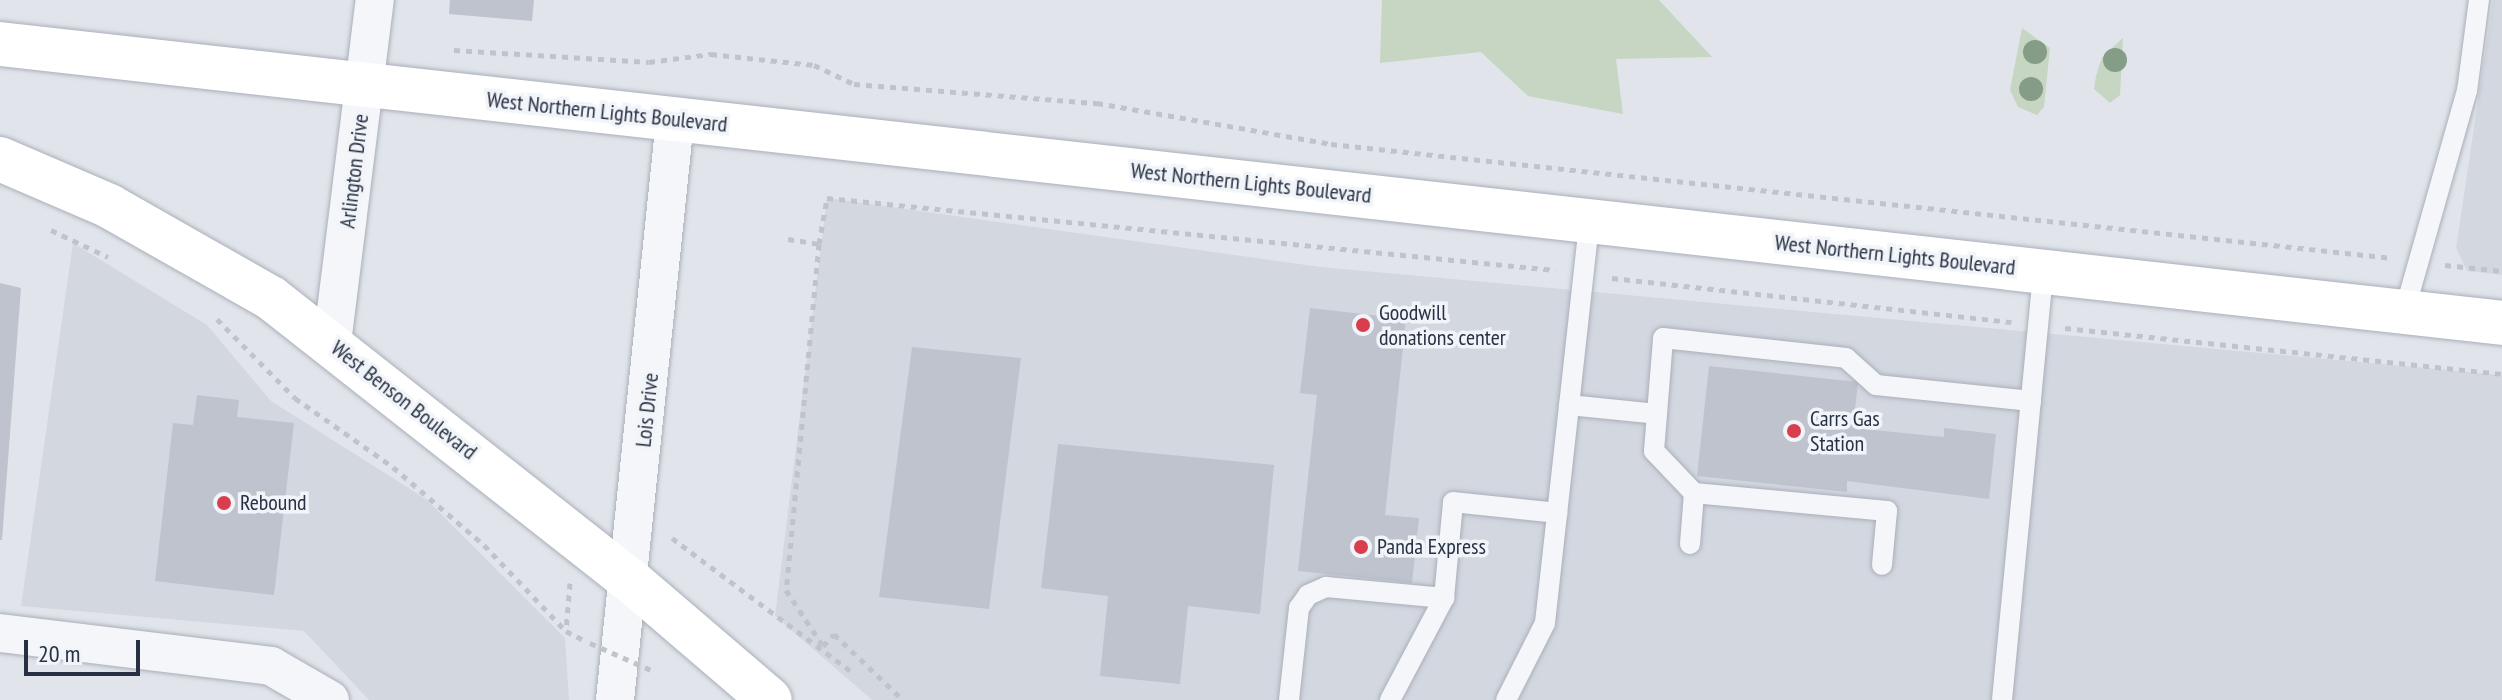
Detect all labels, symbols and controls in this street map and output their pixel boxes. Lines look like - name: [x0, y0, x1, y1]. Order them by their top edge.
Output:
- street label: West Northern Lights Boulevard: [485, 86, 729, 138]
- street label: Arlington Drive: [334, 112, 374, 230]
- street label: West Northern Lights Boulevard: [1129, 157, 1373, 209]
- street label: West Northern Lights Boulevard: [1773, 229, 2017, 281]
- place label: Goodwill donations center: [1379, 299, 1506, 350]
- marker: Goodwill donations center: [1354, 316, 1372, 334]
- street label: West Benson Boulevard: [326, 335, 482, 465]
- street label: Lois Drive: [630, 372, 664, 448]
- place label: Carrs Gas Station: [1810, 405, 1880, 456]
- marker: Carrs Gas Station: [1785, 422, 1803, 440]
- place label: Rebound: [240, 490, 307, 516]
- marker: Rebound: [215, 494, 233, 512]
- place label: Panda Express: [1377, 534, 1486, 560]
- marker: Panda Express: [1352, 538, 1370, 556]
- scale bar: [28, 624, 144, 674]
- text: 20 m: [38, 638, 80, 669]

